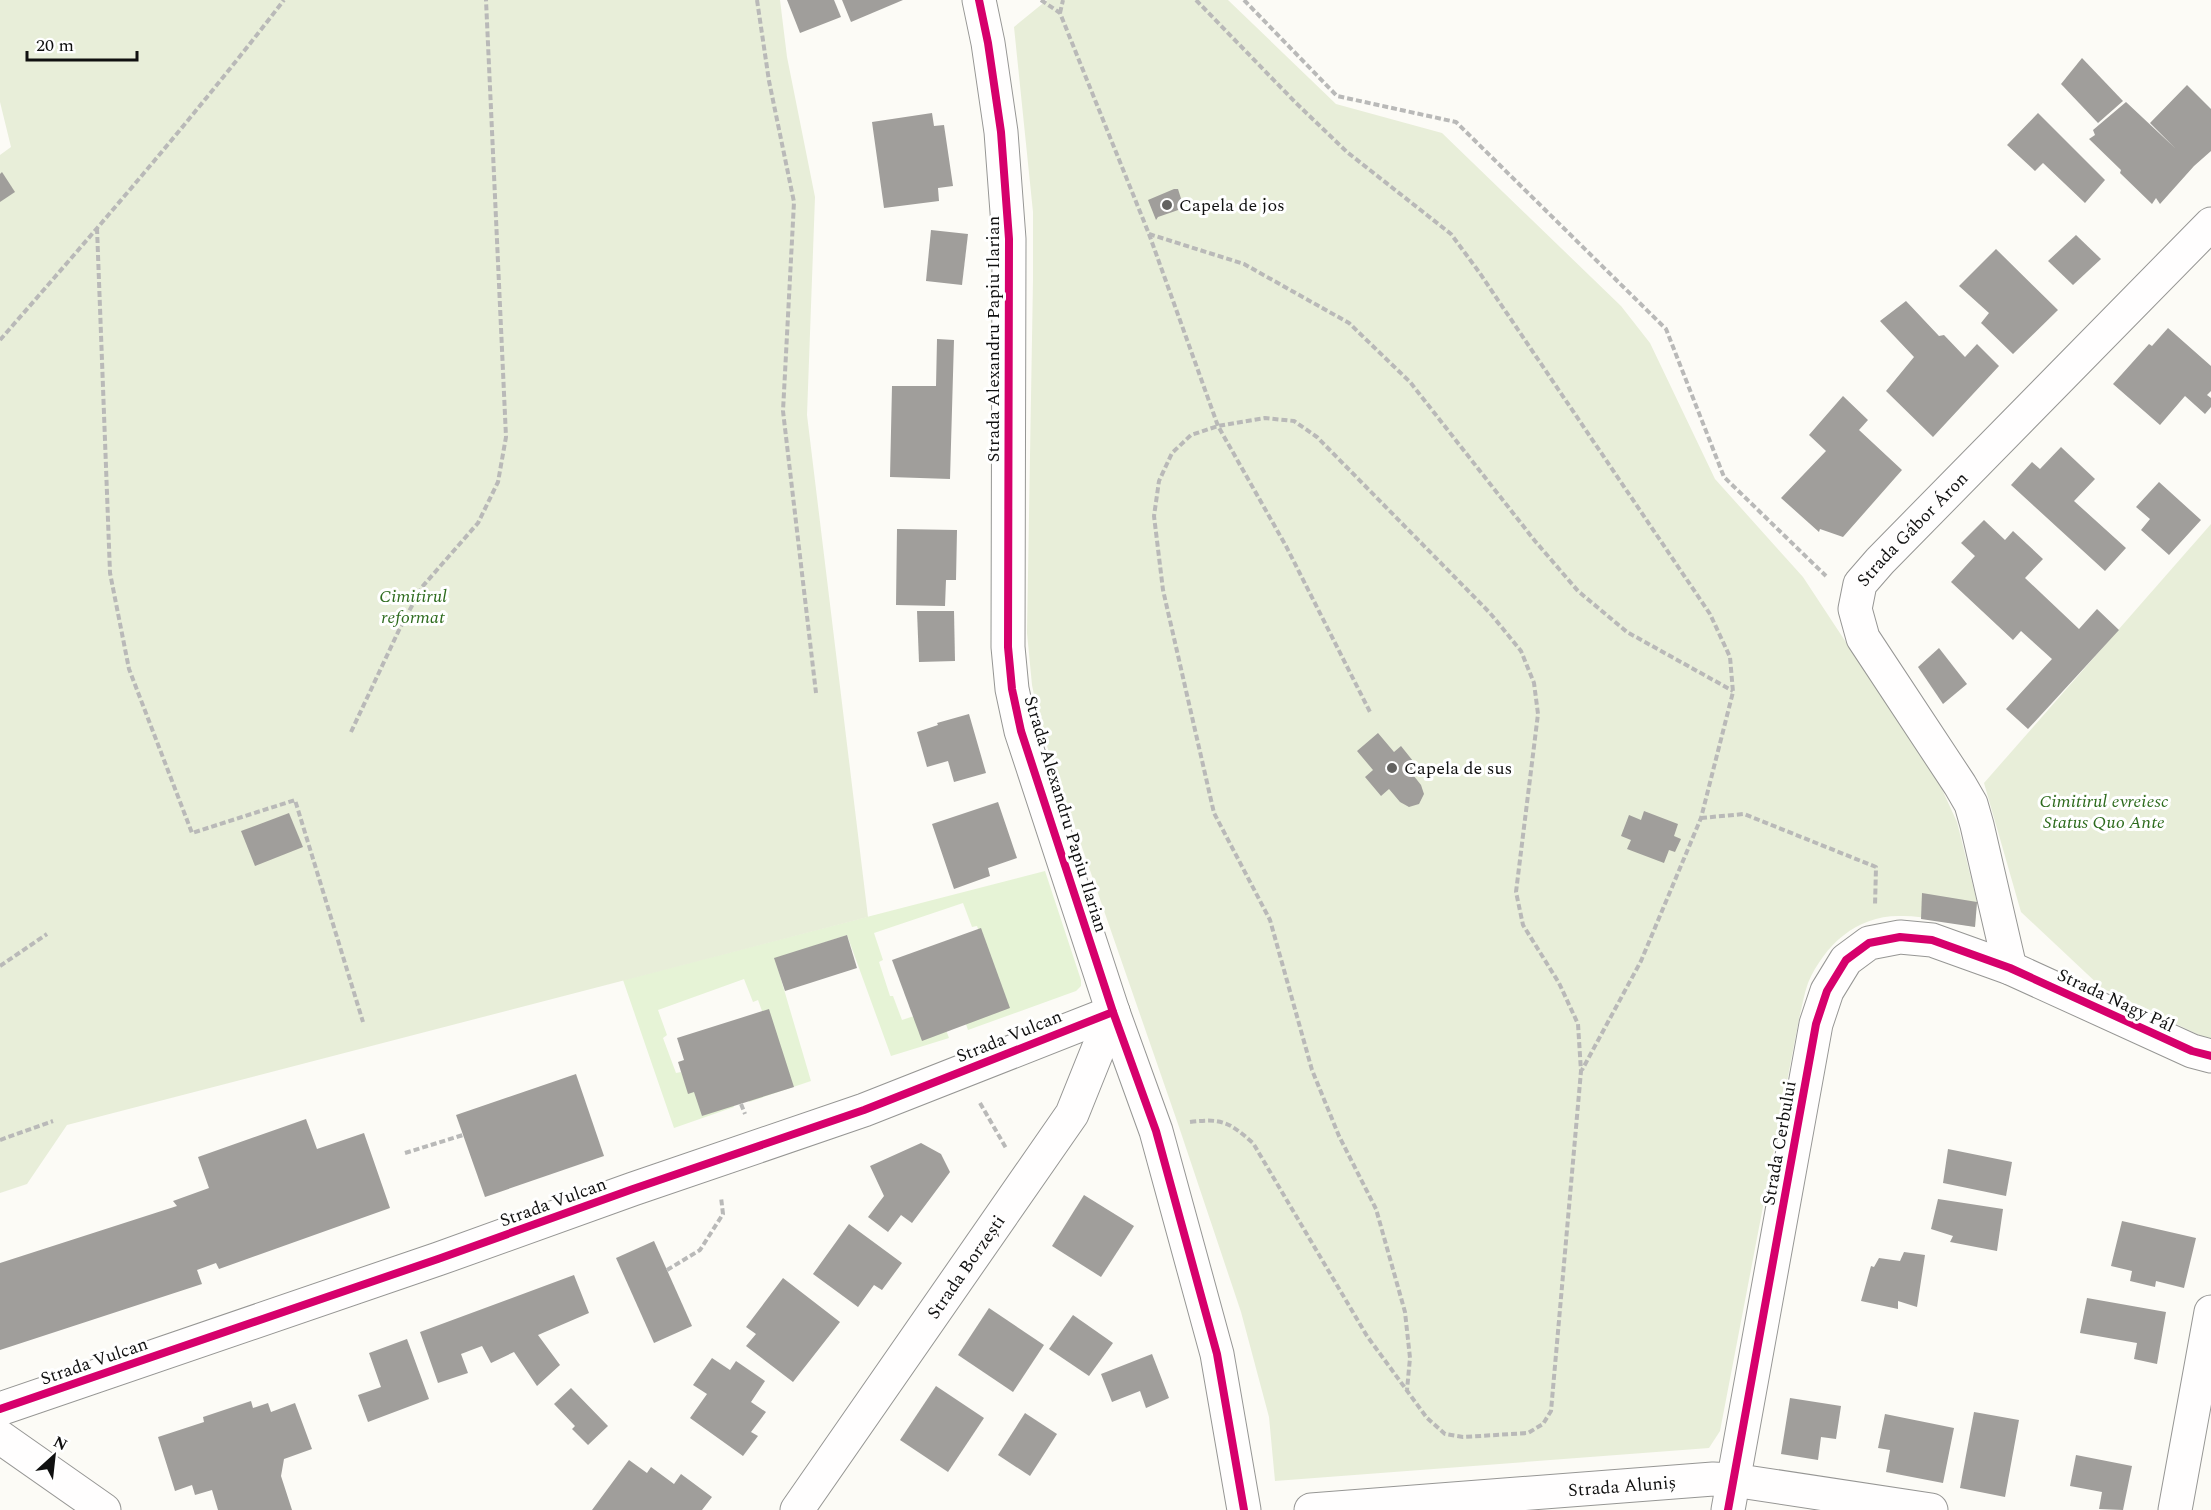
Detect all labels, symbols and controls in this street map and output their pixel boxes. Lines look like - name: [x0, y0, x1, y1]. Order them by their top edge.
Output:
- scale bar: [27, 24, 136, 62]
- text: 20 m: [36, 32, 74, 59]
- place label: Capela de jos: [1179, 192, 1285, 219]
- marker: Capela de jos: [1160, 198, 1174, 212]
- street label: Strada Alexandru Papiu Ilarian: [980, 216, 1007, 462]
- street label: Strada Gábor Áron: [1850, 466, 1975, 593]
- park label: Cimitirul reformat: [379, 583, 447, 631]
- street label: Strada Alexandru Papiu Ilarian: [1017, 692, 1114, 936]
- place label: Capela de sus: [1404, 755, 1512, 782]
- marker: Capela de sus: [1385, 761, 1399, 775]
- park label: Cimitirul evreiesc Status Quo Ante: [2040, 788, 2169, 836]
- street label: Strada Nagy Pál: [2053, 961, 2179, 1039]
- street label: Strada Vulcan: [952, 1003, 1066, 1070]
- street label: Strada Cerbului: [1755, 1079, 1804, 1207]
- street label: Strada Vulcan: [496, 1171, 610, 1234]
- street label: Strada Borzești: [920, 1210, 1012, 1325]
- street label: Strada Vulcan: [37, 1330, 152, 1392]
- north arrow: [24, 1426, 84, 1486]
- text: N: [49, 1430, 72, 1457]
- street label: Strada Aluniș: [1567, 1469, 1677, 1504]

